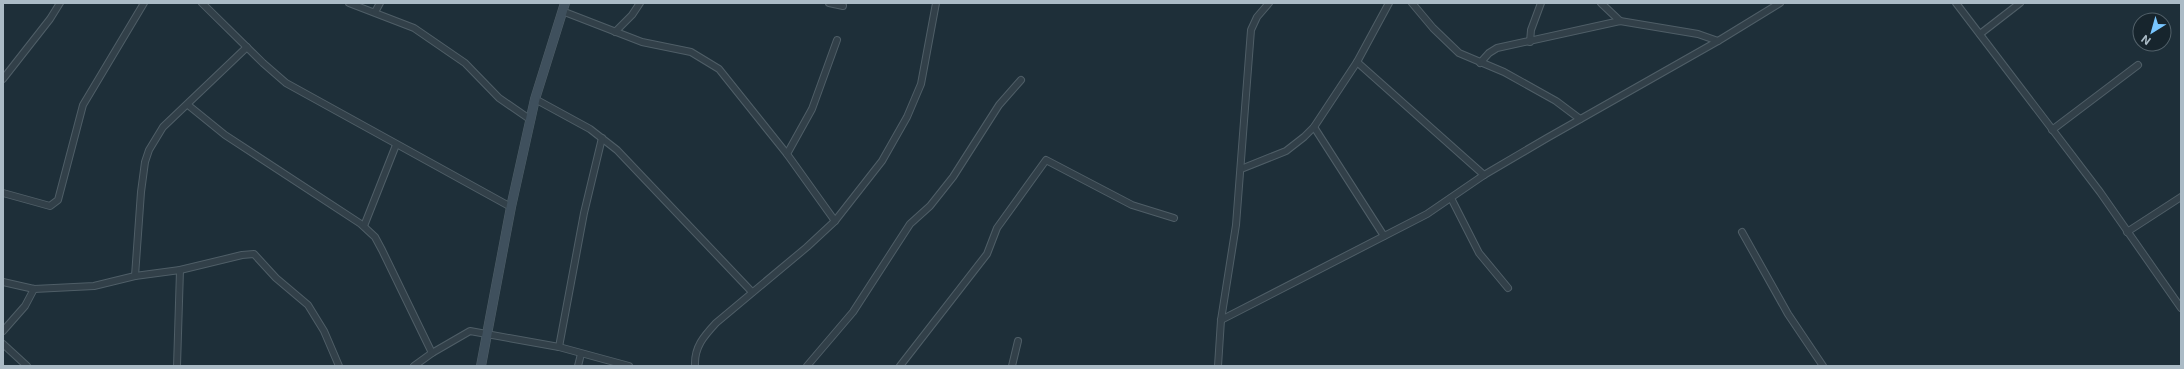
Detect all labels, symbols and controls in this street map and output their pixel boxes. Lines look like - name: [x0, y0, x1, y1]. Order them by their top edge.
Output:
- north arrow: [2132, 12, 2172, 52]
- text: N: [2138, 32, 2154, 48]

